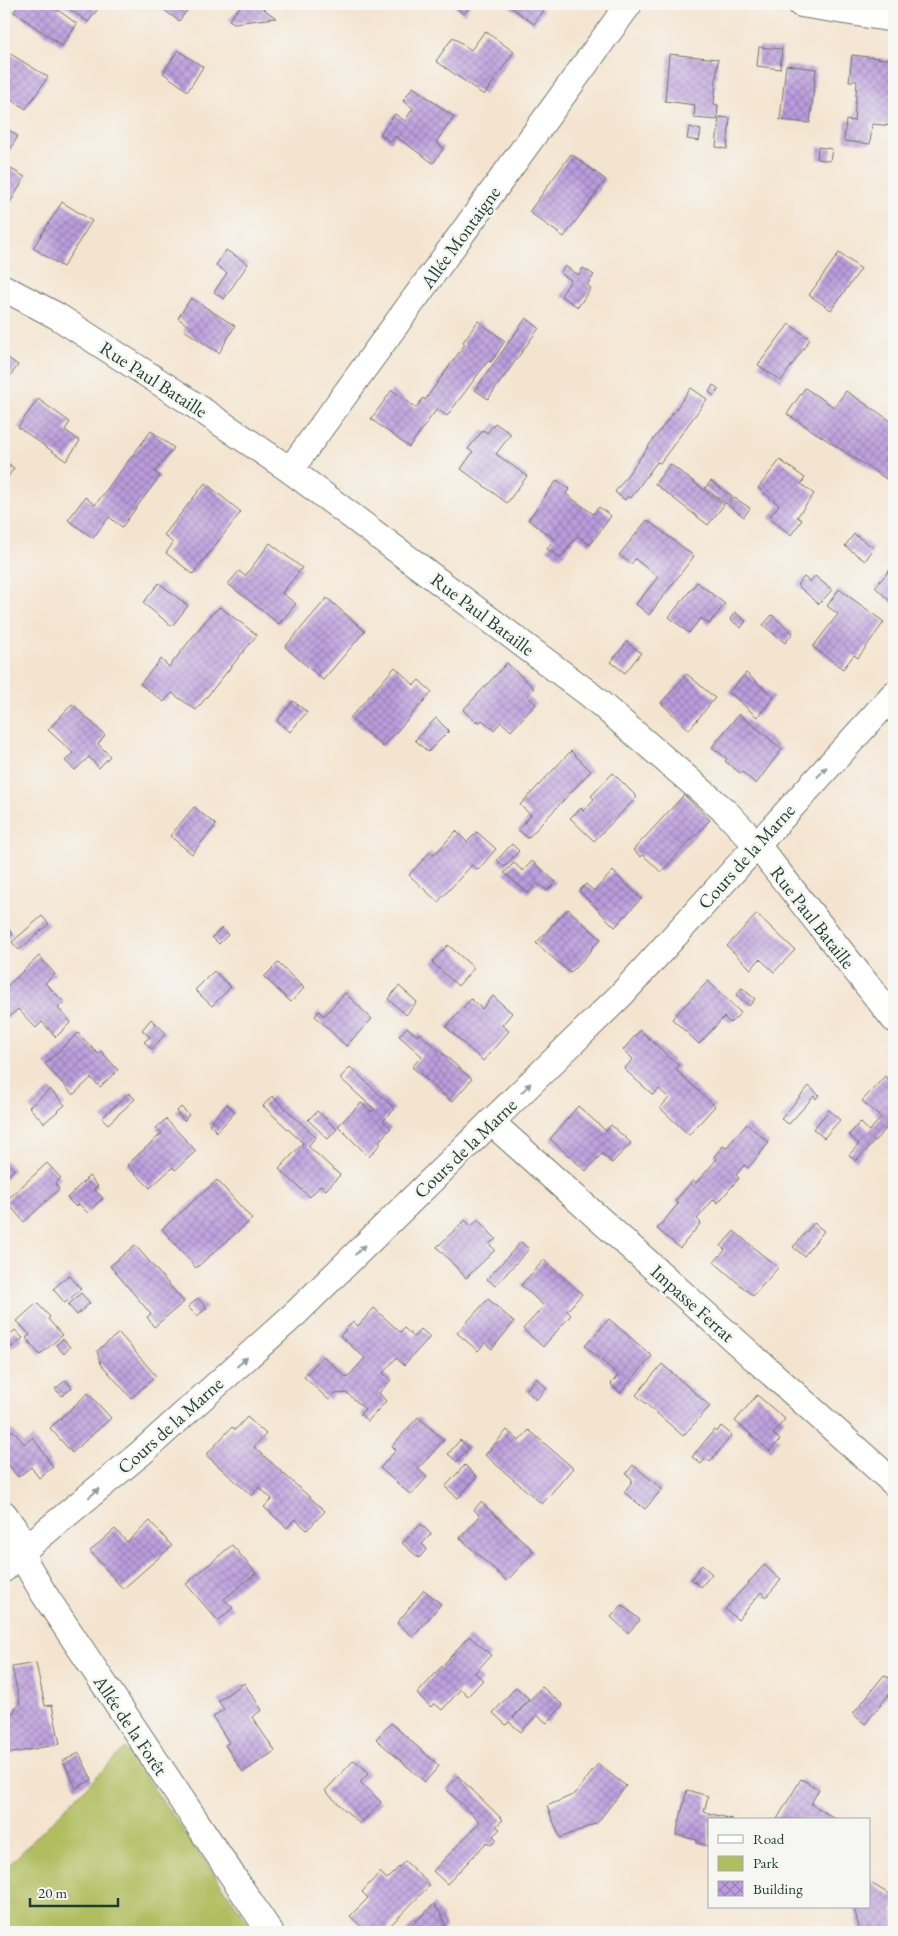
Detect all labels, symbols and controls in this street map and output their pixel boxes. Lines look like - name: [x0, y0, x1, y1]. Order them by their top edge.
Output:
- street label: Allée Montaigne: [414, 181, 506, 294]
- street label: Rue Paul Bataille: [95, 335, 212, 424]
- street label: Rue Paul Bataille: [426, 567, 540, 662]
- one-way arrow: [816, 767, 828, 779]
- street label: Cours de la Marne: [692, 798, 801, 915]
- street label: Rue Paul Bataille: [765, 861, 861, 974]
- one-way arrow: [520, 1082, 532, 1094]
- street label: Cours de la Marne: [408, 1093, 522, 1204]
- one-way arrow: [354, 1244, 366, 1256]
- street label: Impasse Ferrat: [645, 1259, 740, 1348]
- one-way arrow: [235, 1356, 247, 1368]
- street label: Cours de la Marne: [112, 1371, 229, 1480]
- one-way arrow: [87, 1487, 100, 1498]
- street label: Allée de la Forêt: [87, 1669, 173, 1780]
- legend: [708, 1818, 870, 1908]
- text: Road: [753, 1829, 785, 1848]
- text: Park: [753, 1853, 780, 1872]
- scale bar: [30, 1876, 118, 1908]
- text: Building: [753, 1879, 803, 1898]
- text: 20 m: [38, 1883, 67, 1902]

